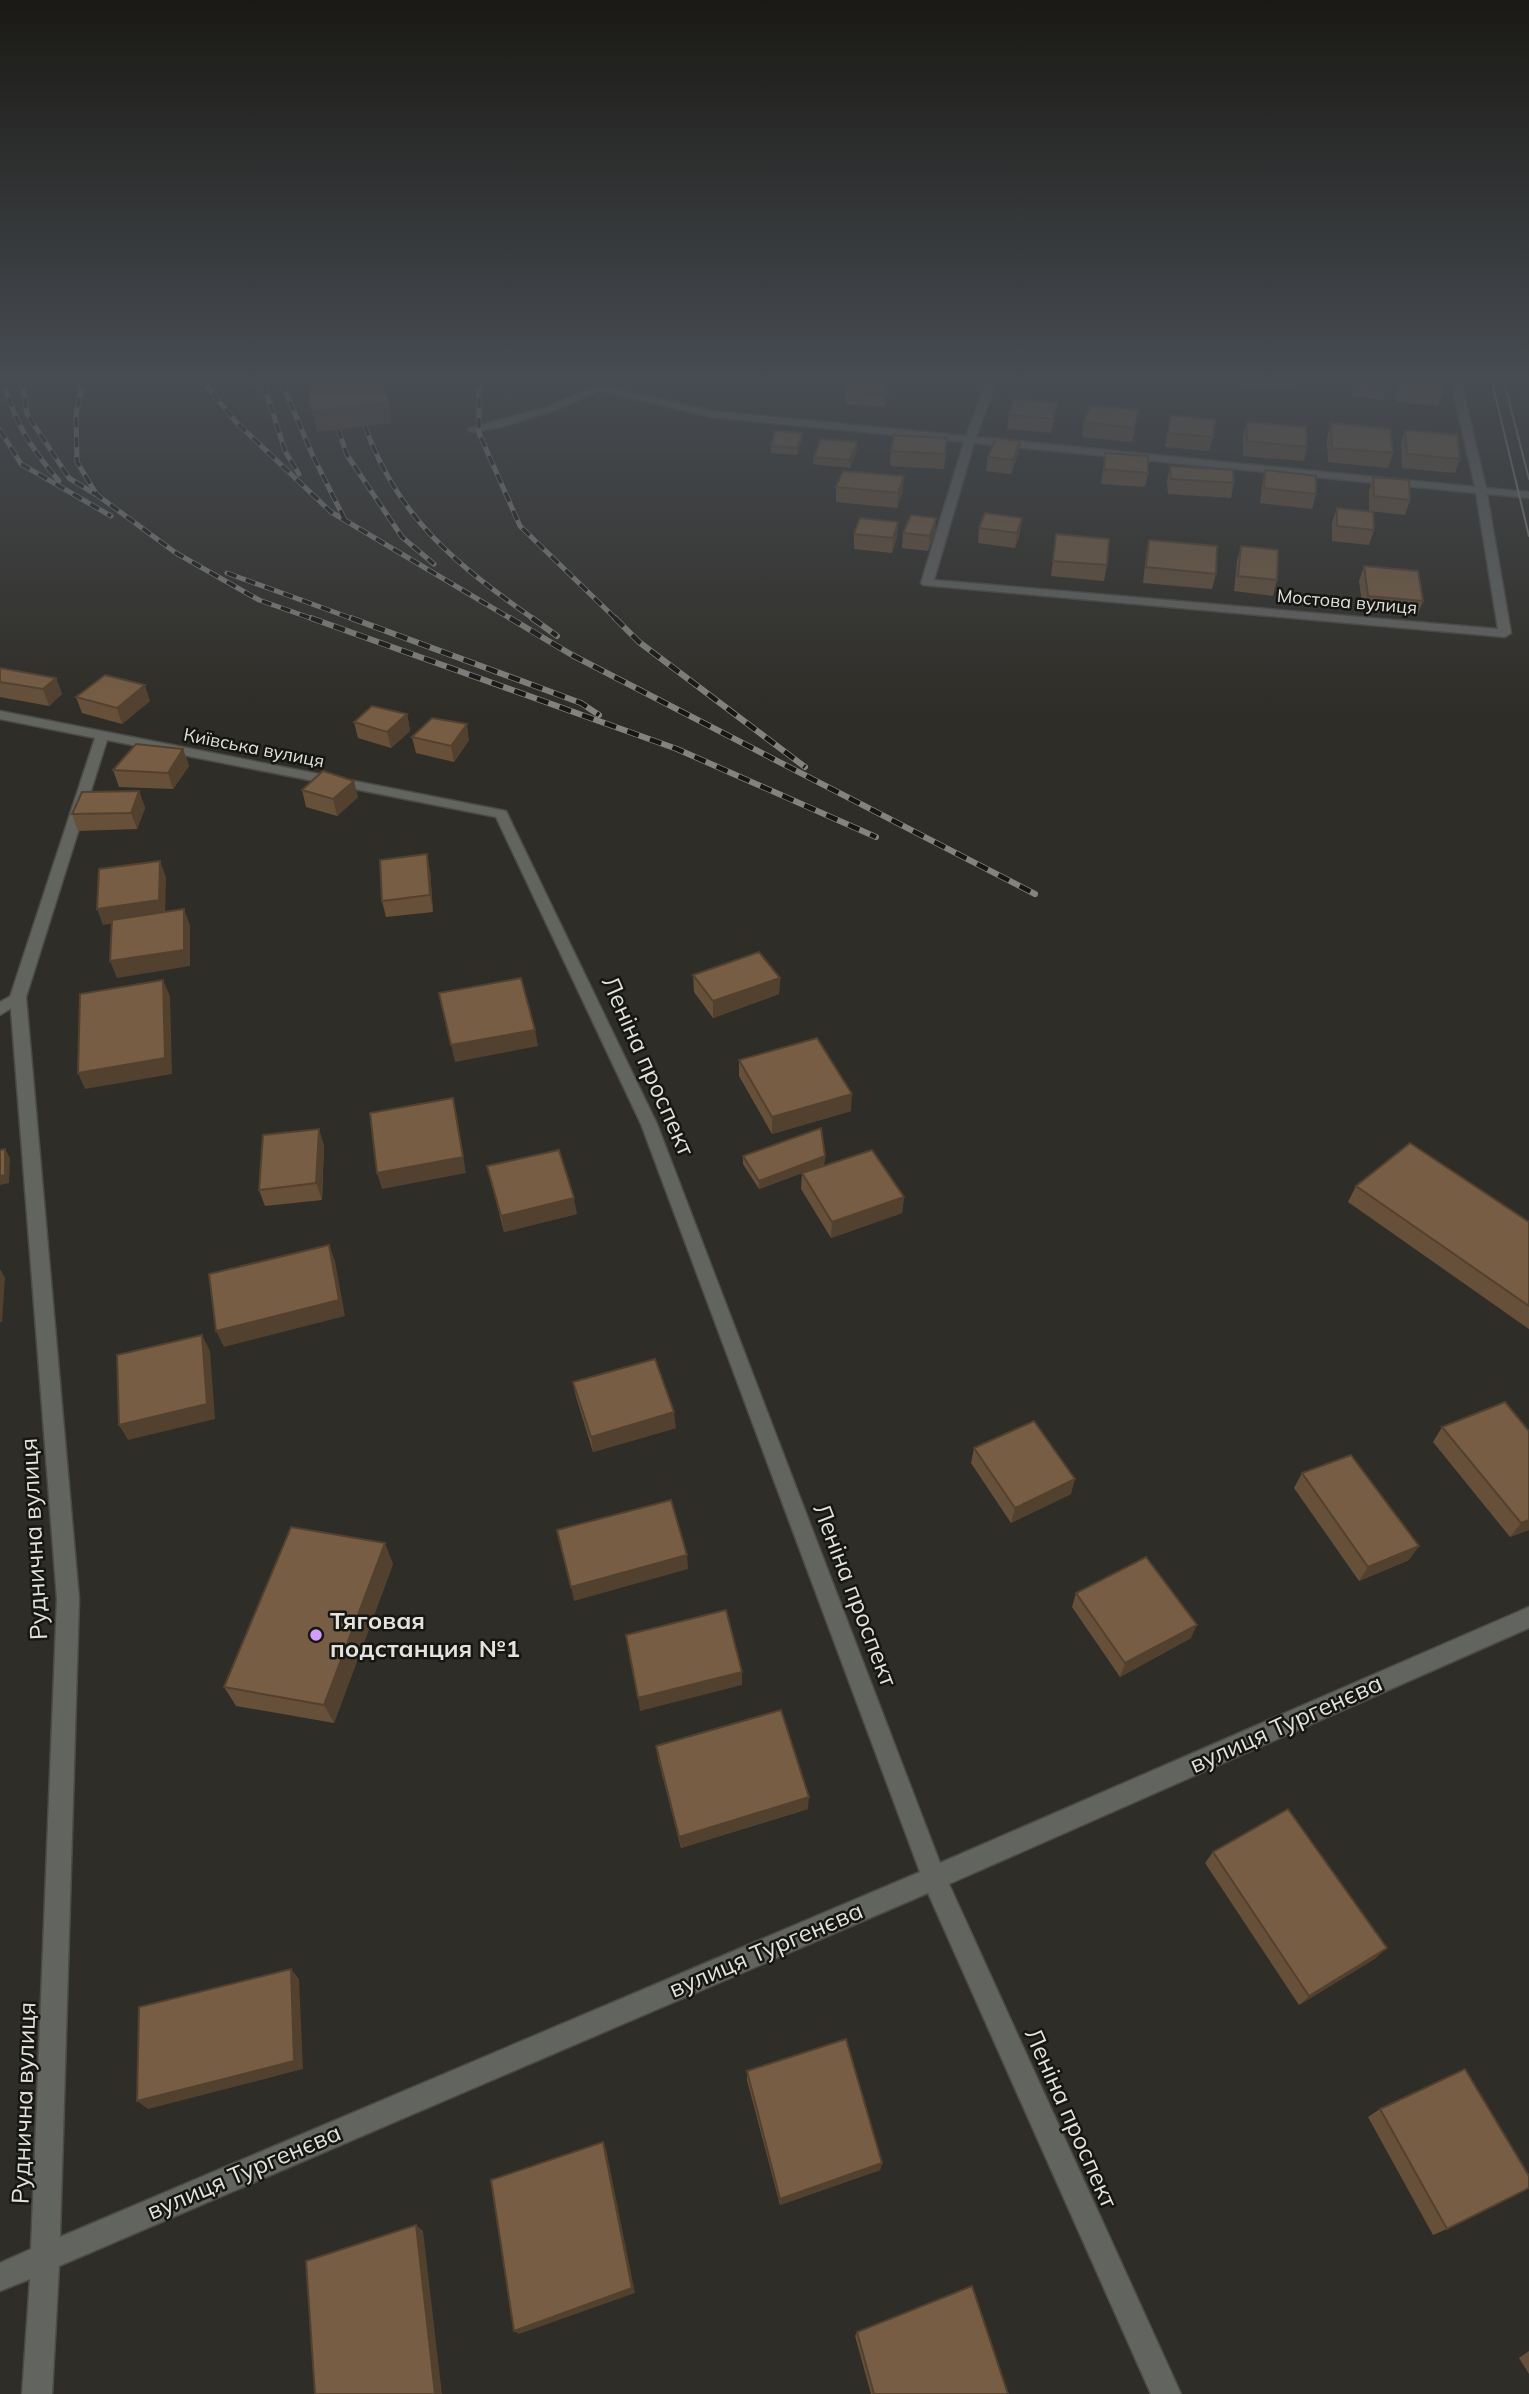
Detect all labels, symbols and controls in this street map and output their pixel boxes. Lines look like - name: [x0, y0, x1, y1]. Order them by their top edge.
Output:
- street label: Мостова вулиця: [1276, 584, 1418, 619]
- street label: Київська вулиця: [182, 723, 326, 772]
- street label: Леніна проспект: [596, 971, 702, 1160]
- street label: Руднична вулиця: [13, 1437, 53, 1641]
- street label: Леніна проспект: [807, 1499, 905, 1690]
- place label: Тяговая подстанция №1: [330, 1605, 520, 1663]
- marker: Тяговая подстанция №1: [308, 1627, 324, 1643]
- street label: вулиця Тургенєва: [1185, 1667, 1386, 1779]
- street label: вулиця Тургенєва: [664, 1895, 867, 2003]
- street label: Руднична вулиця: [4, 2001, 42, 2205]
- street label: Леніна проспект: [1019, 2023, 1125, 2212]
- street label: вулиця Тургенєва: [142, 2117, 345, 2225]

